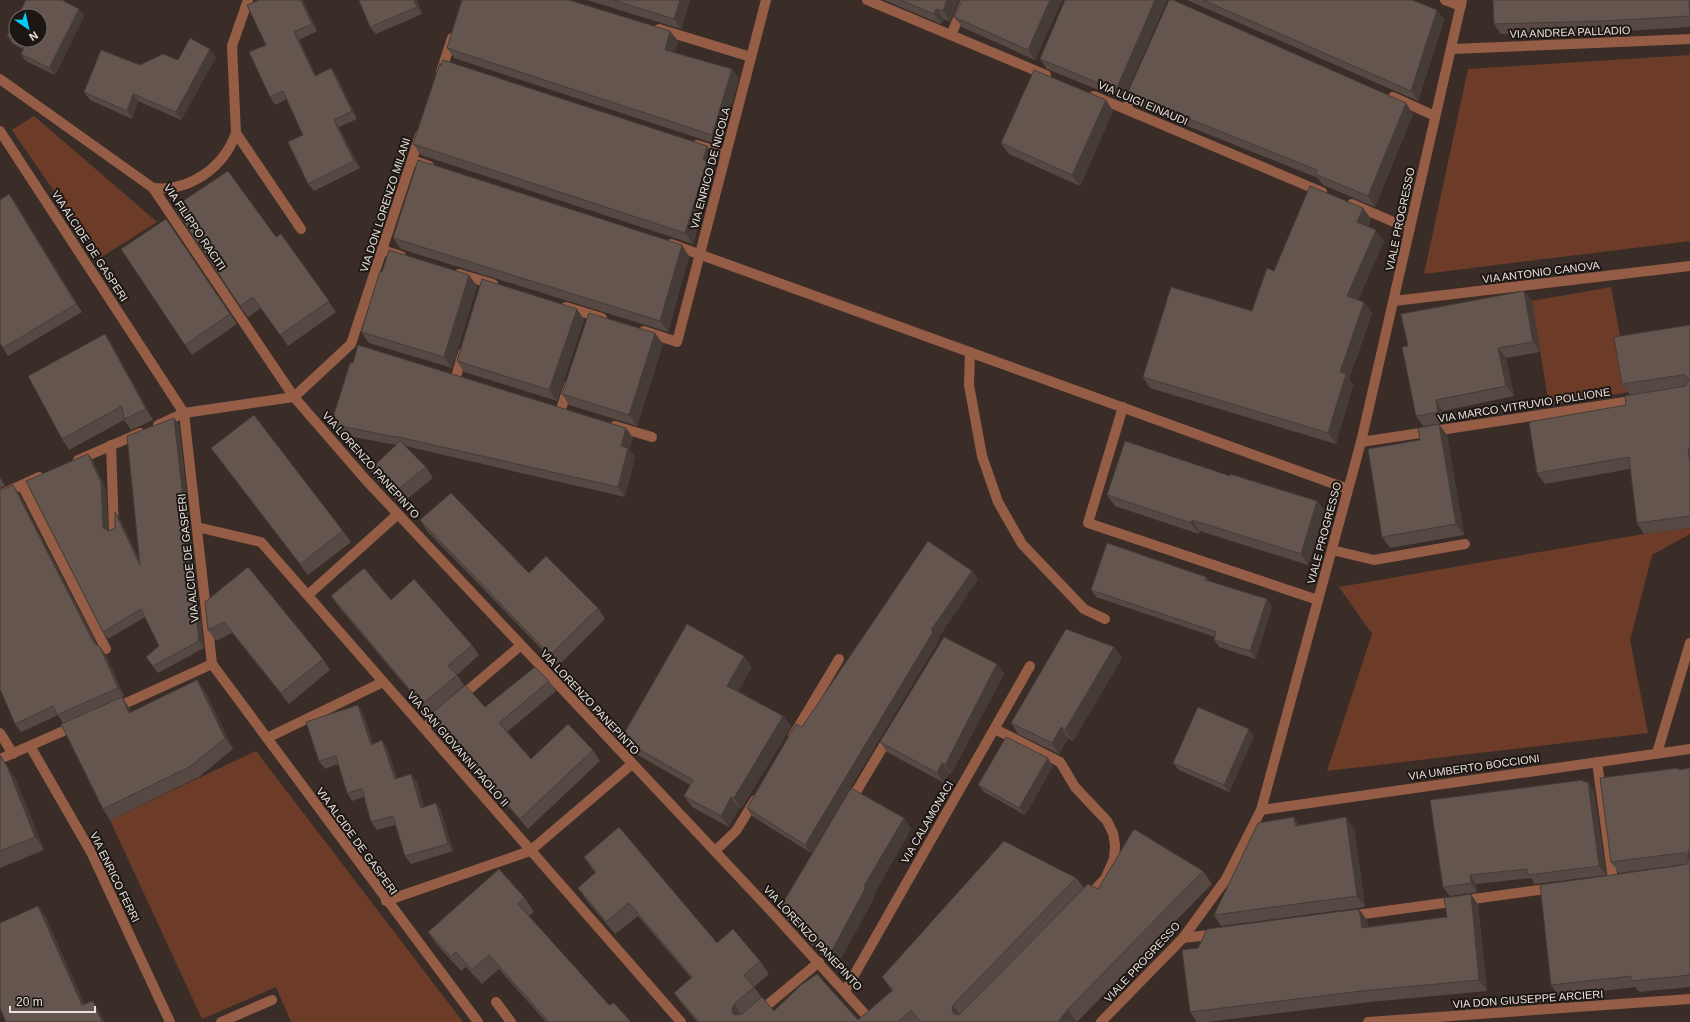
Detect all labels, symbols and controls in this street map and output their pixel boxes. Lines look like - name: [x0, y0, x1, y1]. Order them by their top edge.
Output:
- north arrow: [8, 8, 48, 48]
- street label: VIA ANDREA PALLADIO: [1509, 24, 1631, 40]
- text: N: [27, 29, 40, 44]
- street label: VIA LUIGI EINAUDI: [1096, 79, 1190, 127]
- street label: VIA ENRICO DE NICOLA: [688, 105, 732, 230]
- street label: VIA DON LORENZO MILANI: [358, 136, 412, 274]
- street label: VIALE PROGRESSO: [1383, 166, 1417, 272]
- street label: VIA FILIPPO RACITI: [162, 182, 228, 272]
- street label: VIA ALCIDE DE GASPERI: [50, 188, 130, 304]
- street label: VIA ANTONIO CANOVA: [1482, 259, 1601, 285]
- street label: VIA MARCO VITRUVIO POLLIONE: [1437, 385, 1611, 425]
- street label: VIA LORENZO PANEPINTO: [320, 409, 422, 521]
- street label: VIALE PROGRESSO: [1305, 480, 1344, 585]
- street label: VIA ALCIDE DE GASPERI: [175, 493, 201, 623]
- street label: VIA LORENZO PANEPINTO: [538, 647, 642, 757]
- street label: VIA SAN GIOVANNI PAOLO II: [405, 689, 511, 809]
- street label: VIA UMBERTO BOCCIONI: [1408, 752, 1540, 782]
- street label: VIA CALAMONACI: [899, 779, 955, 865]
- street label: VIA ALCIDE DE GASPERI: [314, 785, 400, 897]
- street label: VIA ENRICO FERRI: [88, 830, 142, 924]
- street label: VIA LORENZO PANEPINTO: [761, 883, 865, 993]
- street label: VIALE PROGRESSO: [1102, 919, 1183, 1005]
- scale bar: [10, 988, 95, 1014]
- street label: VIA DON GIUSEPPE ARCIERI: [1452, 988, 1604, 1010]
- text: 20 m: [16, 995, 43, 1009]

